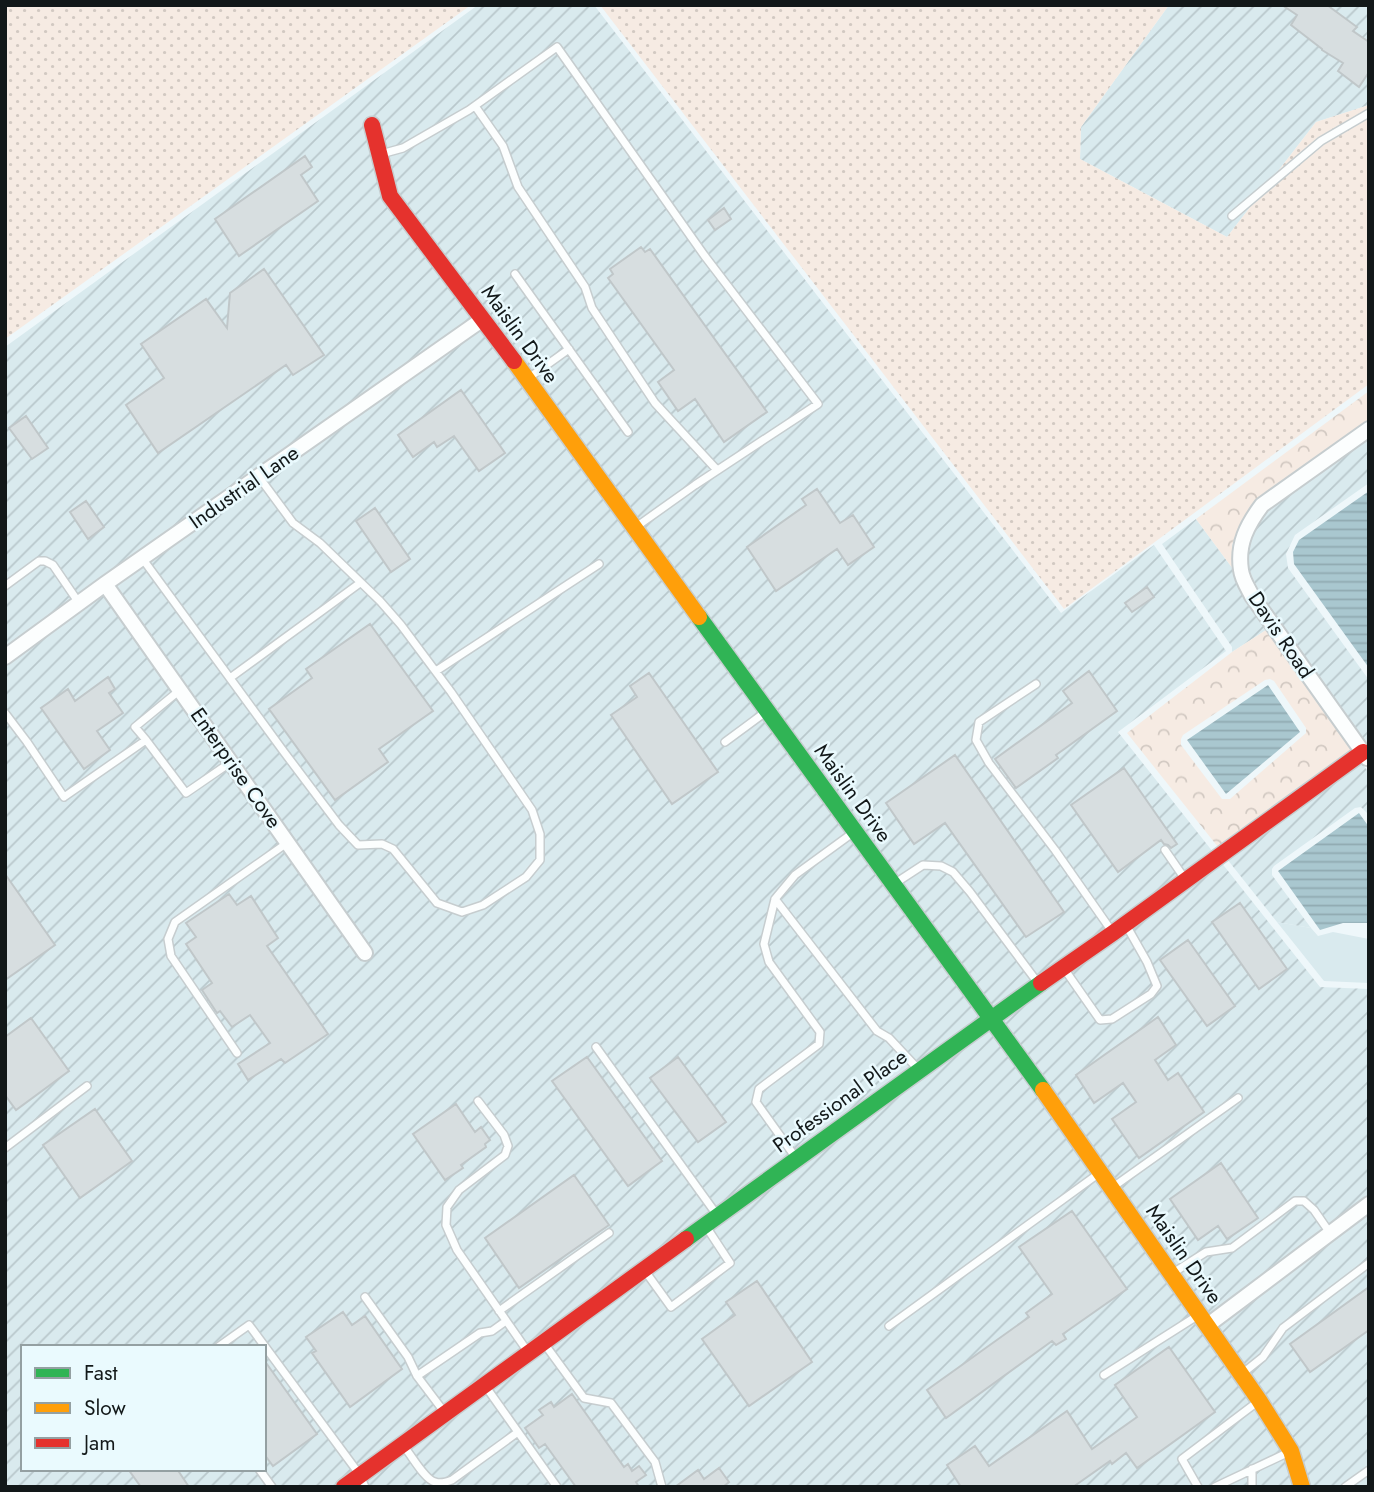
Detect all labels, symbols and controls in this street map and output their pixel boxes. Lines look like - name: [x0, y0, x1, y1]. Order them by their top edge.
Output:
- street label: Maislin Drive: [474, 279, 566, 390]
- street label: Industrial Lane: [183, 438, 305, 536]
- street label: Davis Road: [1241, 586, 1321, 684]
- street label: Enterprise Cove: [183, 702, 289, 835]
- street label: Maislin Drive: [807, 738, 899, 849]
- street label: Professional Place: [767, 1042, 914, 1160]
- street label: Maislin Drive: [1139, 1198, 1229, 1310]
- legend: [21, 1345, 266, 1471]
- text: Fast: [84, 1358, 117, 1388]
- text: Slow: [84, 1393, 126, 1423]
- text: Jam: [81, 1428, 116, 1458]

